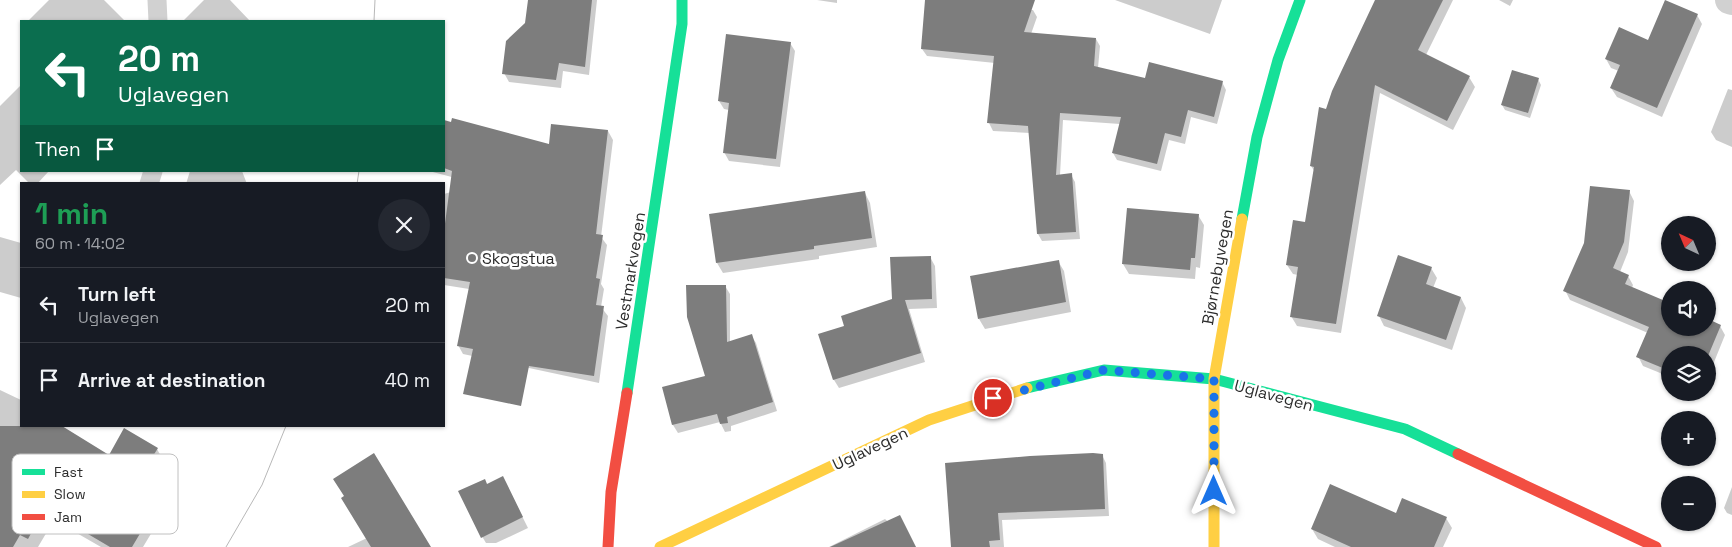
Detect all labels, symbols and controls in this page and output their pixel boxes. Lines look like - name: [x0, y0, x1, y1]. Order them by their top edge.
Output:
- text: 20 m: [118, 37, 200, 81]
- icon: left: [35, 40, 100, 105]
- text: Uglavegen: [118, 80, 229, 108]
- icon: arrive: [91, 135, 119, 163]
- text: Then: [35, 137, 81, 162]
- text: 1 min: [35, 194, 108, 233]
- button: close: [378, 199, 430, 251]
- street label: Bjørnebyvegen: [1197, 208, 1238, 327]
- street label: Vestmarkvegen: [611, 211, 650, 332]
- north arrow: [1661, 216, 1716, 271]
- map controls: [1661, 216, 1716, 531]
- text: 60 m · 14:02: [35, 233, 125, 254]
- place label: Skogstua: [482, 248, 555, 269]
- marker: Skogstua: [466, 252, 478, 264]
- button: sound: [1661, 281, 1716, 336]
- text: Turn left: [78, 282, 156, 307]
- icon: left: [35, 291, 63, 319]
- text: 20 m: [385, 293, 430, 318]
- text: Uglavegen: [78, 307, 159, 328]
- button: layers: [1661, 346, 1716, 401]
- icon: arrive: [35, 366, 63, 394]
- text: Arrive at destination: [78, 368, 266, 393]
- text: 40 m: [385, 368, 430, 393]
- street label: Uglavegen: [1232, 375, 1316, 416]
- pin: [972, 377, 1014, 419]
- icon: arrive: [979, 384, 1007, 412]
- button: +: [1661, 411, 1716, 466]
- street label: Uglavegen: [829, 422, 911, 475]
- legend: [12, 454, 178, 534]
- text: Fast: [54, 463, 83, 481]
- position arrow: [1187, 464, 1239, 516]
- button: −: [1661, 476, 1716, 531]
- text: Slow: [54, 485, 86, 503]
- text: Jam: [54, 508, 82, 526]

